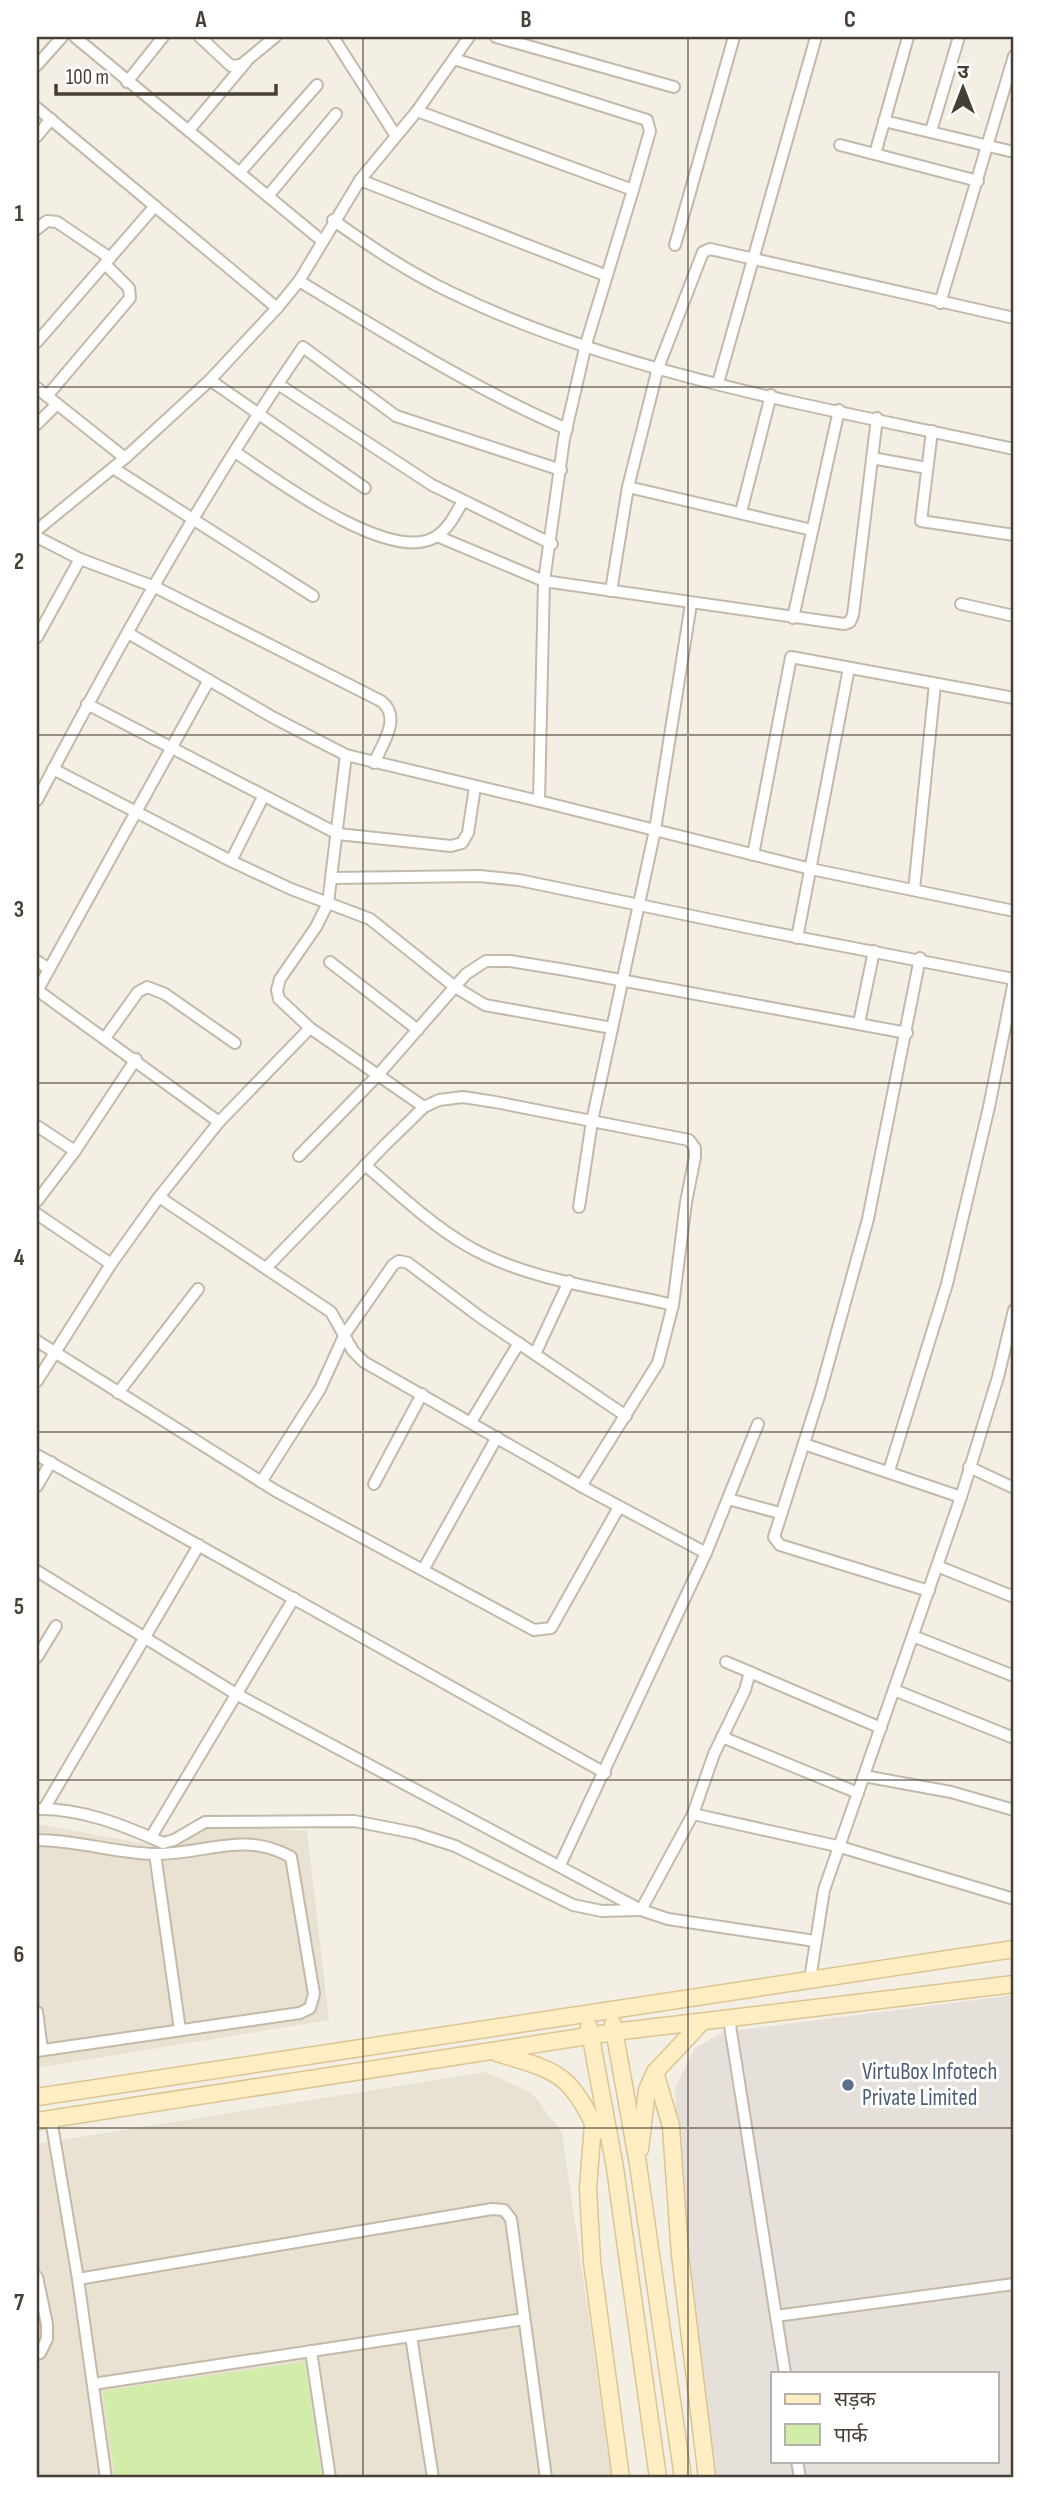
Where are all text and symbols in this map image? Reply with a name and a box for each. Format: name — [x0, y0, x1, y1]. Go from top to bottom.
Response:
text: A — [195, 6, 208, 34]
text: B — [521, 6, 532, 34]
text: C — [844, 6, 856, 34]
scale bar — [56, 52, 276, 96]
north arrow — [928, 52, 998, 122]
text: उ — [957, 61, 969, 84]
text: 100 m — [66, 65, 109, 90]
text: 1 — [14, 200, 24, 228]
text: 2 — [14, 548, 24, 576]
text: 3 — [14, 896, 24, 924]
text: 4 — [14, 1244, 25, 1272]
text: 5 — [14, 1593, 24, 1621]
text: 6 — [14, 1941, 24, 1969]
place label: VirtuBox Infotech Private Limited — [862, 2058, 997, 2112]
marker: VirtuBox Infotech Private Limited — [840, 2077, 856, 2093]
text: 7 — [14, 2289, 24, 2317]
legend — [771, 2372, 998, 2462]
text: सड़क — [834, 2387, 876, 2412]
text: पार्क — [834, 2423, 868, 2448]

